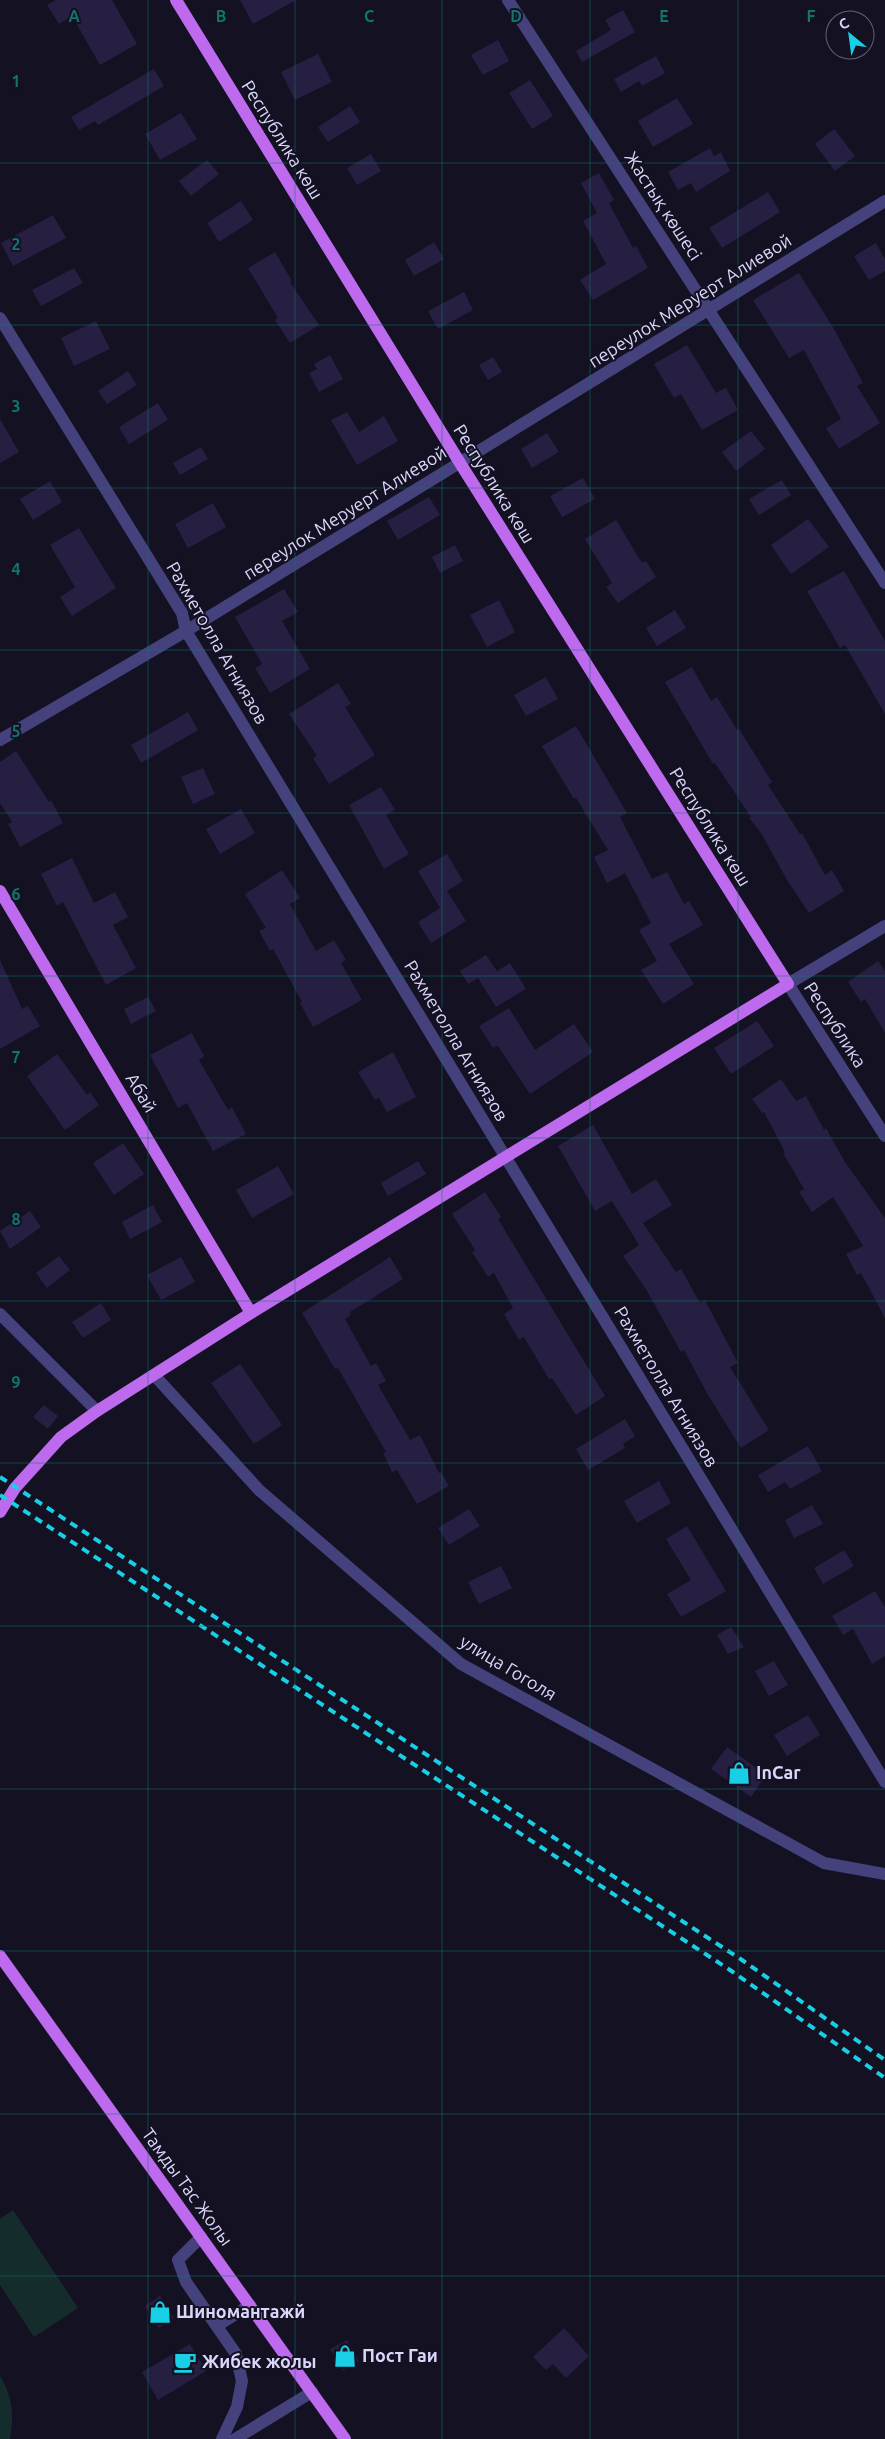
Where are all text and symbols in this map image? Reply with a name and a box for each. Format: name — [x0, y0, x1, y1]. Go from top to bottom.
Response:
text: A — [68, 7, 80, 25]
text: B — [216, 7, 226, 25]
text: C — [364, 7, 374, 25]
text: D — [510, 7, 522, 25]
text: E — [659, 7, 669, 25]
text: F — [807, 7, 816, 25]
north arrow — [825, 10, 875, 60]
text: С — [836, 14, 852, 33]
text: 1 — [11, 72, 21, 90]
street label: Республика көш — [238, 76, 327, 202]
street label: Жастық көшесі — [621, 147, 706, 263]
street label: переулок Меруерт Алиевой — [584, 229, 795, 371]
text: 2 — [11, 235, 21, 253]
text: 3 — [11, 397, 21, 415]
street label: Республика көш — [450, 420, 539, 546]
street label: переулок Меруерт Алиевой — [239, 441, 450, 583]
street label: Рахметолла Агниязов — [163, 558, 272, 727]
text: 4 — [11, 560, 21, 578]
text: 5 — [11, 722, 21, 740]
street label: Республика көш — [666, 763, 755, 889]
text: 6 — [11, 885, 21, 903]
street label: Рахметолла Агниязов — [401, 957, 513, 1124]
street label: Республика — [801, 978, 871, 1071]
text: 7 — [11, 1048, 21, 1066]
street label: Абай — [122, 1069, 161, 1116]
text: 8 — [11, 1210, 21, 1228]
street label: Рахметолла Агниязов — [611, 1303, 723, 1470]
text: 9 — [11, 1373, 21, 1391]
street label: улица Гоголя — [457, 1630, 560, 1704]
shop icon: InCar — [726, 1760, 752, 1786]
place label: InCar — [756, 1762, 801, 1782]
street label: Тамды Тас Жолы — [138, 2124, 237, 2249]
shop icon: Шиномантажй — [147, 2299, 173, 2325]
place label: Шиномантажй — [176, 2301, 305, 2321]
shop icon: Пост Гаи — [332, 2343, 358, 2369]
place label: Пост Гаи — [362, 2345, 438, 2365]
cafe icon: Жибек жолы — [172, 2349, 198, 2375]
place label: Жибек жолы — [202, 2351, 316, 2371]

